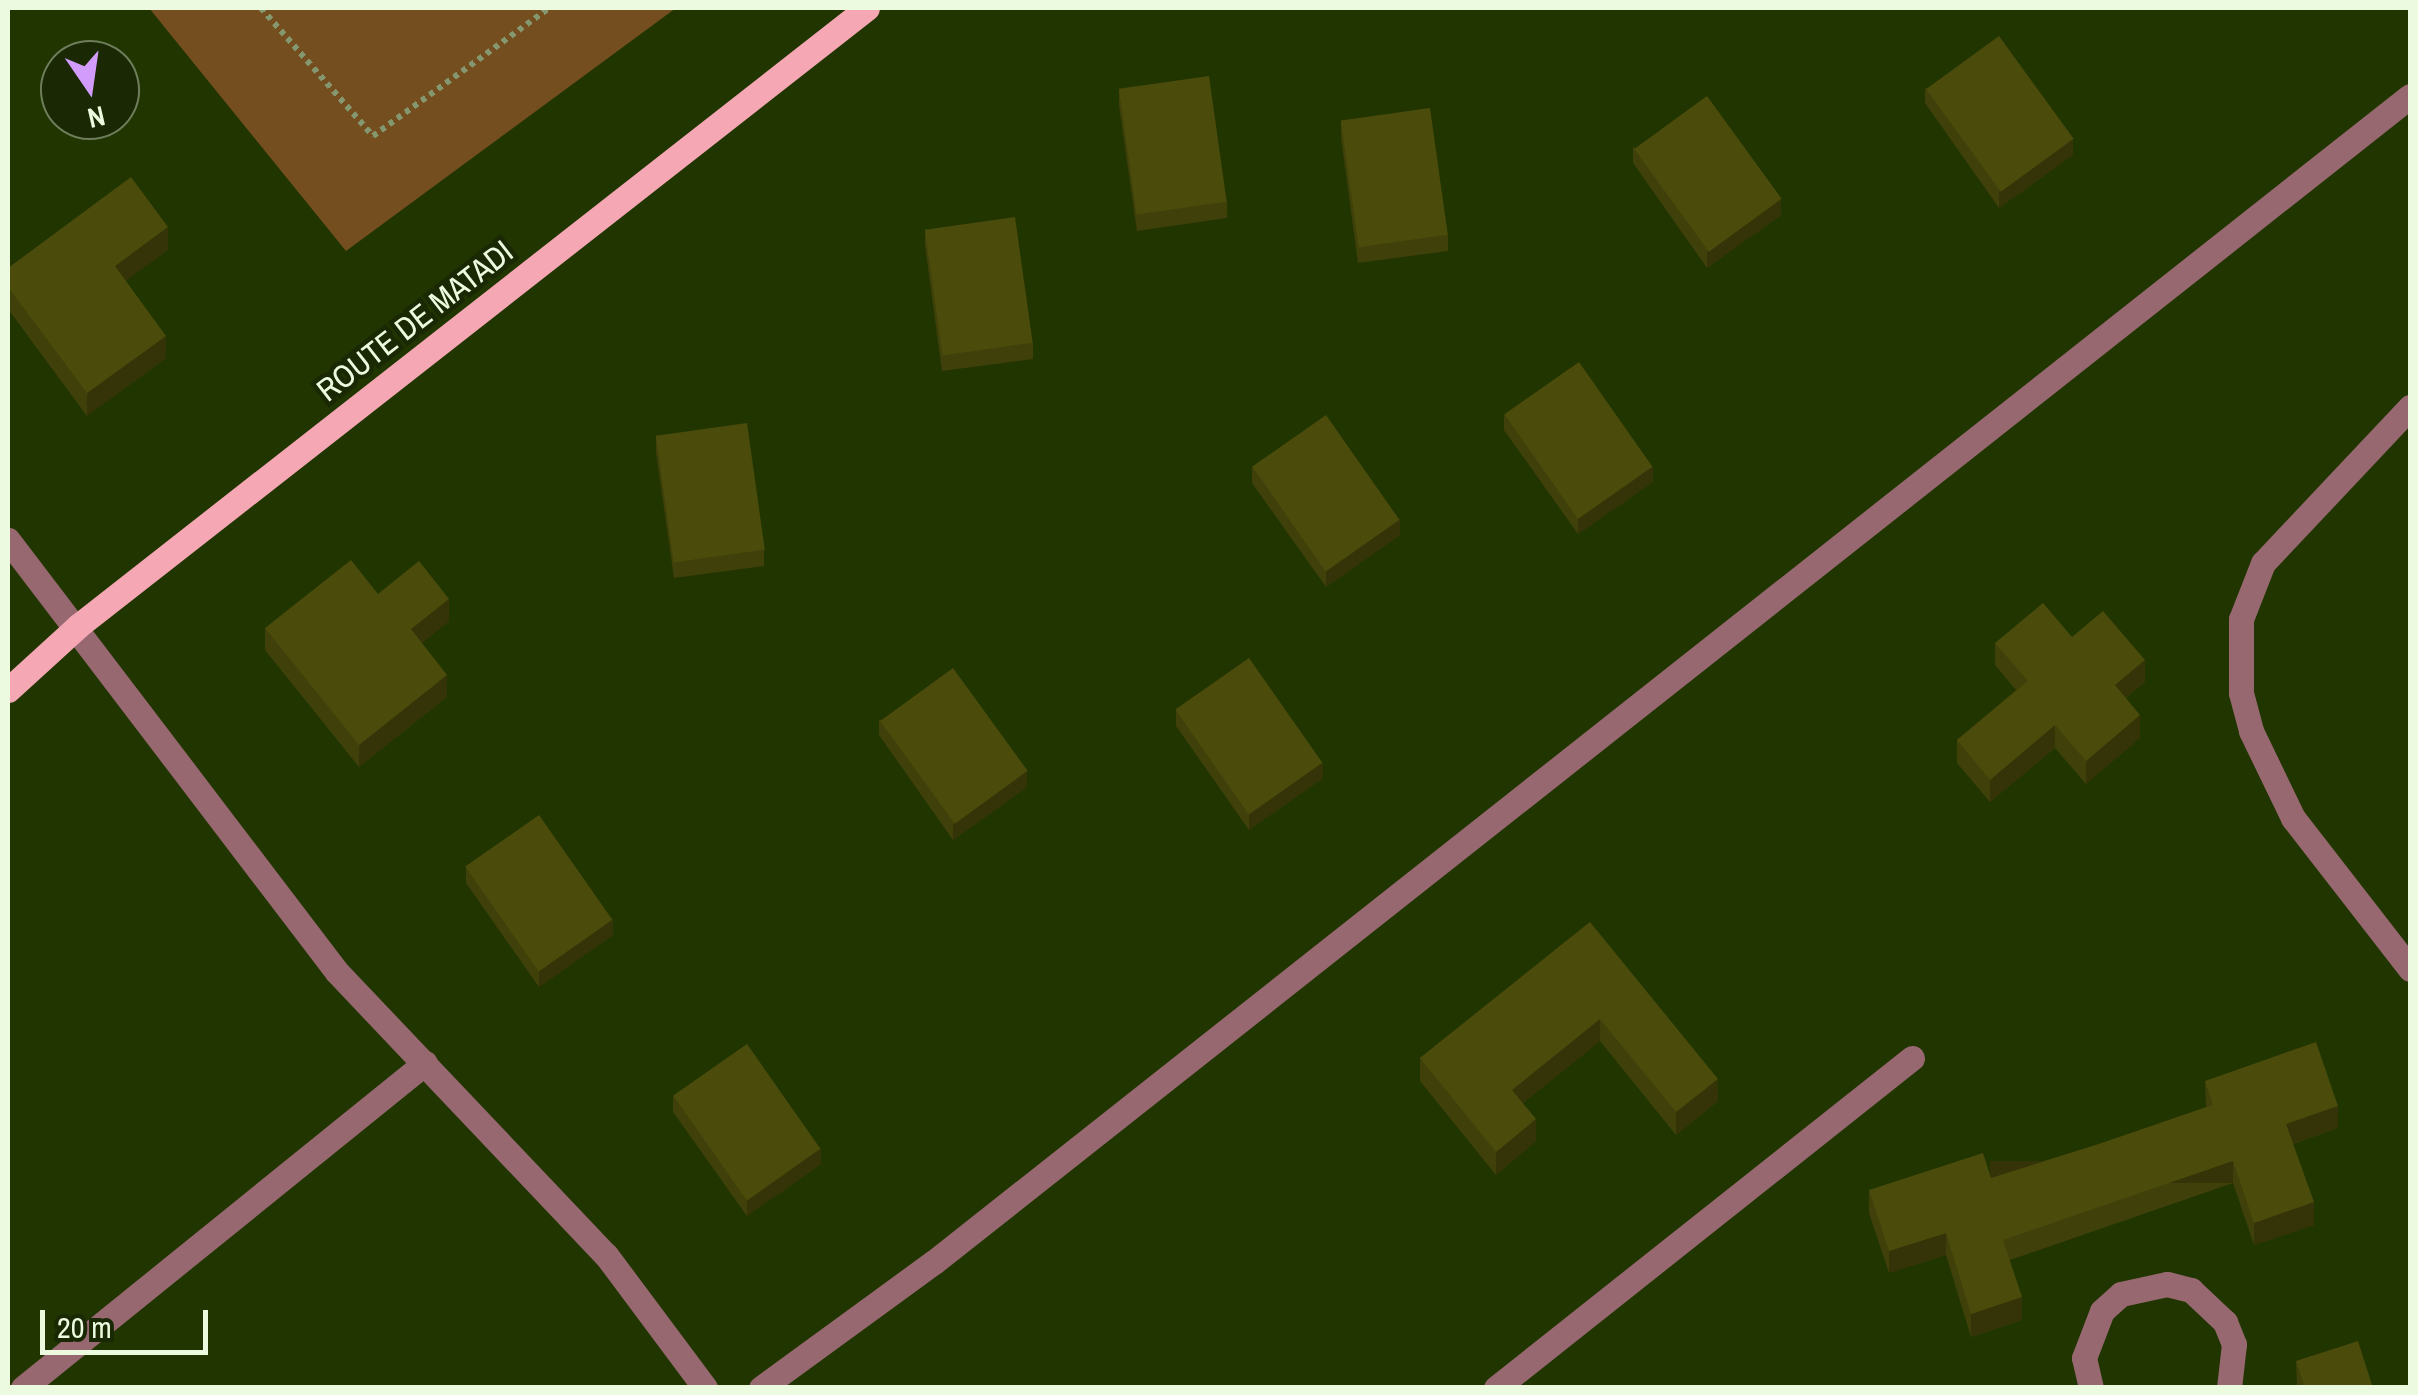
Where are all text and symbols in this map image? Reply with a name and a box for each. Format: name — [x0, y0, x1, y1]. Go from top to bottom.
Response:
north arrow — [40, 40, 140, 140]
text: N — [84, 97, 109, 138]
street label: ROUTE DE MATADI — [309, 233, 521, 409]
scale bar — [45, 1290, 212, 1352]
text: 20 m — [57, 1307, 112, 1347]

